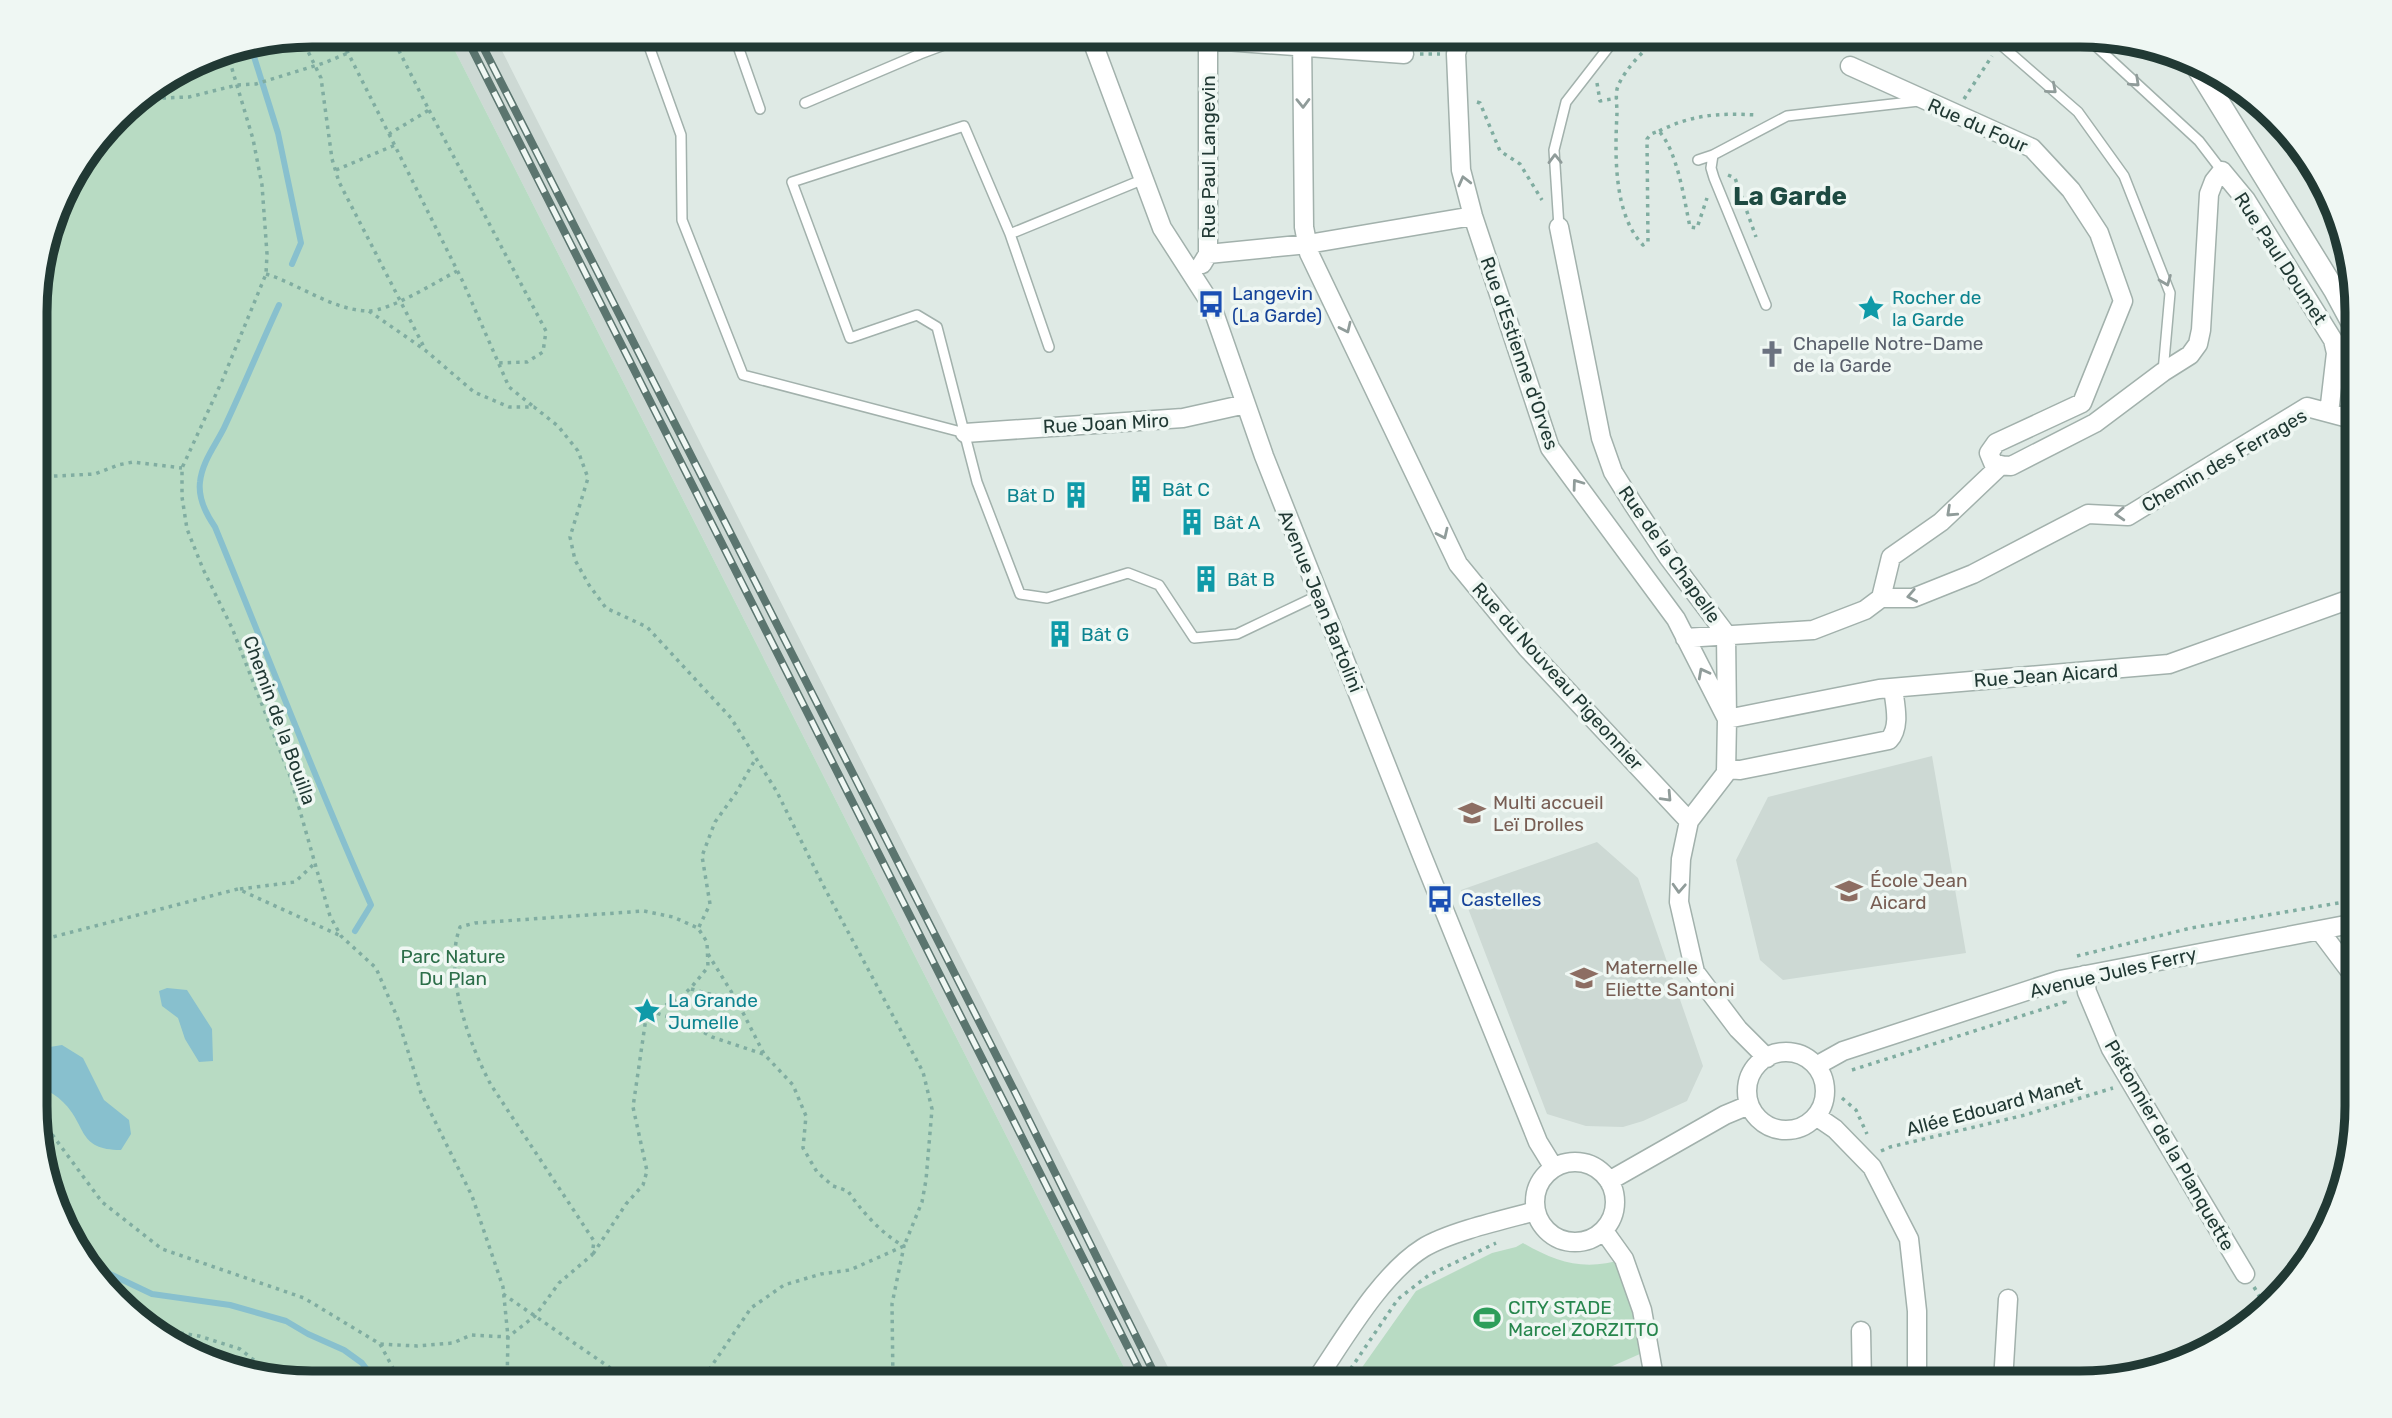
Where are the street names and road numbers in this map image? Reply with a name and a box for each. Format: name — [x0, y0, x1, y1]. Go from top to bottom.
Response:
street label: Rue Paul Langevin — [1197, 75, 1220, 239]
street label: Rue du Four — [1924, 93, 2032, 158]
street label: Rue Paul Doumet — [2229, 188, 2332, 329]
street label: Rue d'Estienne d'Orves — [1476, 254, 1563, 453]
street label: Chemin des Ferrages — [2138, 404, 2311, 517]
street label: Rue Joan Miro — [1042, 409, 1170, 438]
street label: Rue de la Chapelle — [1614, 481, 1725, 627]
street label: Avenue Jean Bartolini — [1273, 507, 1368, 696]
street label: Rue du Nouveau Pigeonnier — [1467, 578, 1649, 776]
street label: Chemin de la Bouilla — [238, 632, 321, 808]
street label: Rue Jean Aicard — [1973, 659, 2119, 692]
street label: Avenue Jules Ferry — [2027, 942, 2199, 1003]
street label: Piétonnier de la Planquette — [2100, 1036, 2239, 1255]
street label: Allée Edouard Manet — [1903, 1072, 2085, 1141]

